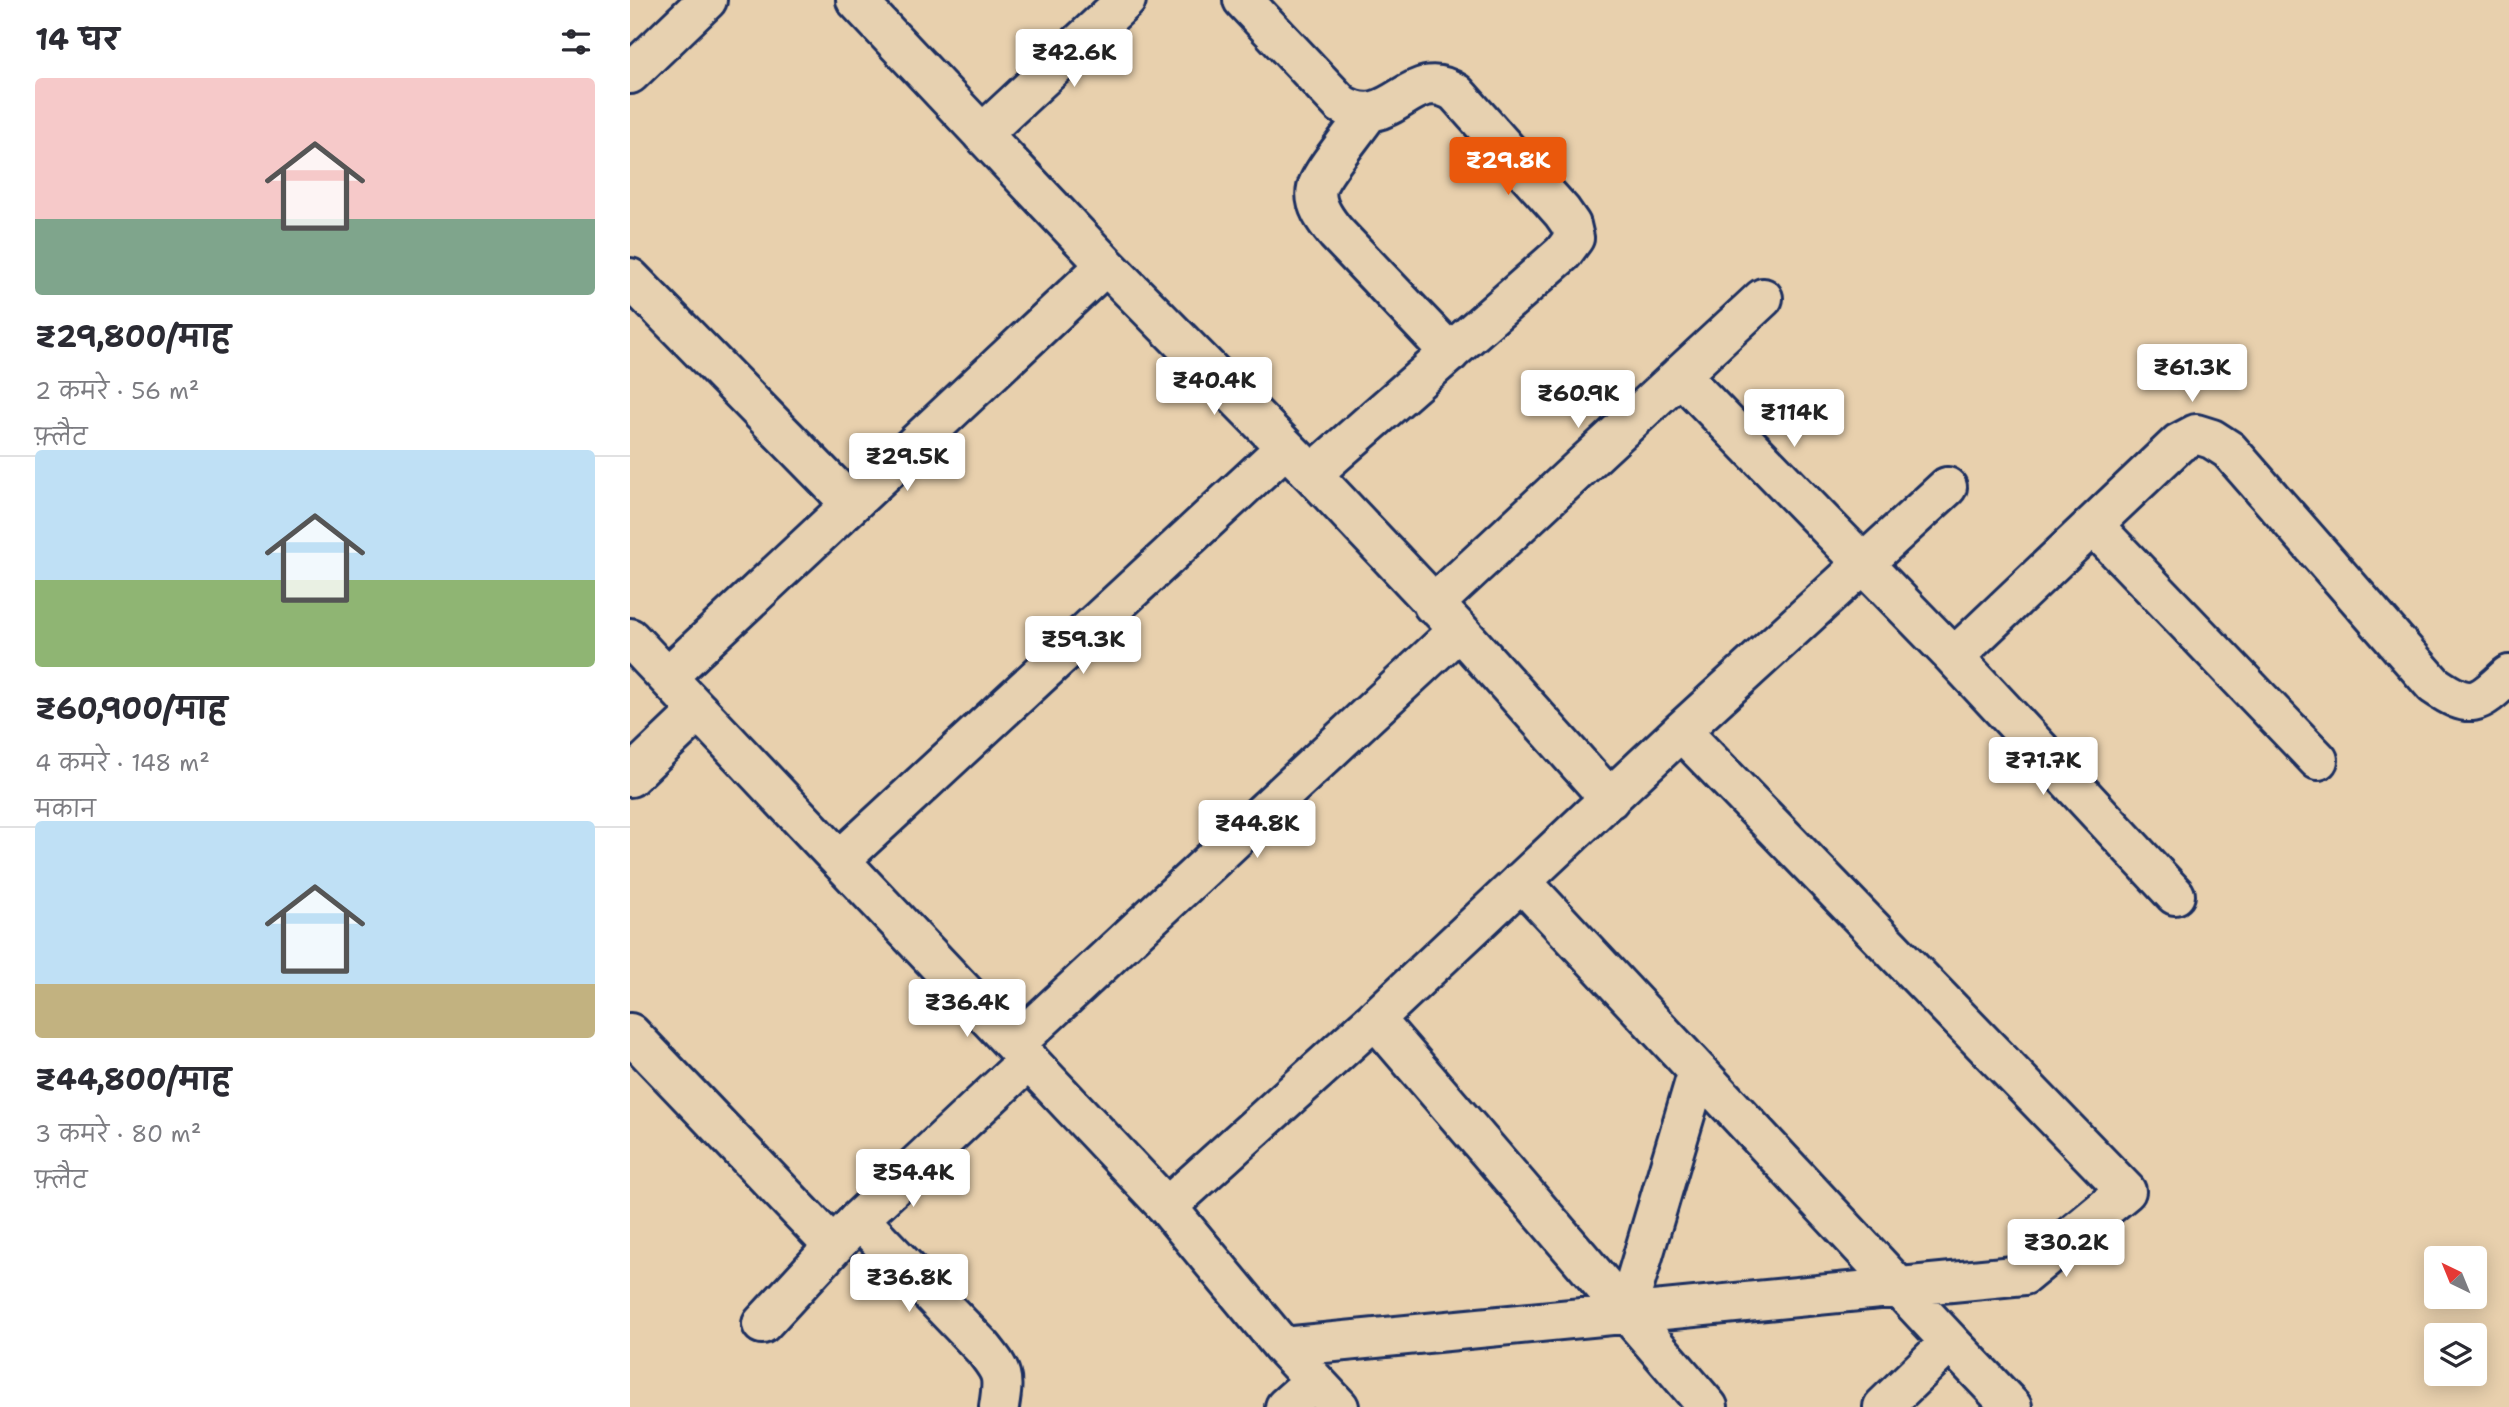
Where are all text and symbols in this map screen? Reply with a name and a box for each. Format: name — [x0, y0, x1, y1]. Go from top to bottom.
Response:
text: 14 घर — [35, 19, 119, 60]
icon: filters — [557, 23, 595, 61]
pin: ₹42.6K — [1017, 29, 1131, 89]
text: ₹42.6K — [1032, 37, 1116, 67]
icon: home — [252, 123, 378, 249]
pin: ₹29.8K — [1451, 138, 1565, 197]
text: ₹29.8K — [1465, 145, 1551, 175]
text: ₹29,800/माह — [35, 316, 231, 357]
pin: ₹61.3K — [2135, 344, 2249, 404]
text: ₹61.3K — [2153, 352, 2231, 382]
pin: ₹40.4K — [1157, 358, 1271, 417]
text: ₹40.4K — [1172, 365, 1256, 395]
pin: ₹60.9K — [1521, 370, 1635, 430]
text: 2 कमरे · 56 m² — [35, 376, 199, 406]
text: ₹60.9K — [1537, 378, 1619, 408]
pin: ₹114K — [1745, 390, 1843, 449]
text: ₹114K — [1760, 397, 1828, 427]
text: फ़्लैट — [35, 422, 87, 452]
pin: ₹29.5K — [850, 434, 964, 493]
text: ₹29.5K — [865, 441, 949, 471]
icon: home — [252, 495, 378, 621]
pin: ₹59.3K — [1026, 616, 1140, 676]
text: ₹59.3K — [1041, 624, 1125, 654]
text: ₹60,900/माह — [35, 688, 227, 729]
pin: ₹71.7K — [1986, 738, 2100, 797]
text: ₹71.7K — [2005, 745, 2081, 775]
text: 4 कमरे · 148 m² — [35, 748, 210, 778]
text: मकान — [35, 794, 96, 824]
pin: ₹44.8K — [1200, 800, 1314, 860]
text: ₹44.8K — [1215, 808, 1299, 838]
icon: home — [252, 866, 378, 992]
pin: ₹36.4K — [910, 979, 1024, 1039]
text: ₹36.4K — [925, 987, 1009, 1017]
text: ₹44,800/माह — [35, 1059, 231, 1100]
text: 3 कमरे · 80 m² — [35, 1119, 201, 1149]
pin: ₹54.4K — [856, 1150, 970, 1209]
text: ₹54.4K — [872, 1157, 954, 1187]
text: फ़्लैट — [35, 1165, 87, 1195]
pin: ₹30.2K — [2009, 1220, 2123, 1279]
text: ₹30.2K — [2024, 1227, 2108, 1257]
north arrow — [2424, 1246, 2487, 1309]
map controls — [2424, 1246, 2487, 1386]
pin: ₹36.8K — [852, 1254, 966, 1314]
text: ₹36.8K — [866, 1262, 952, 1292]
button: layers — [2424, 1323, 2487, 1386]

